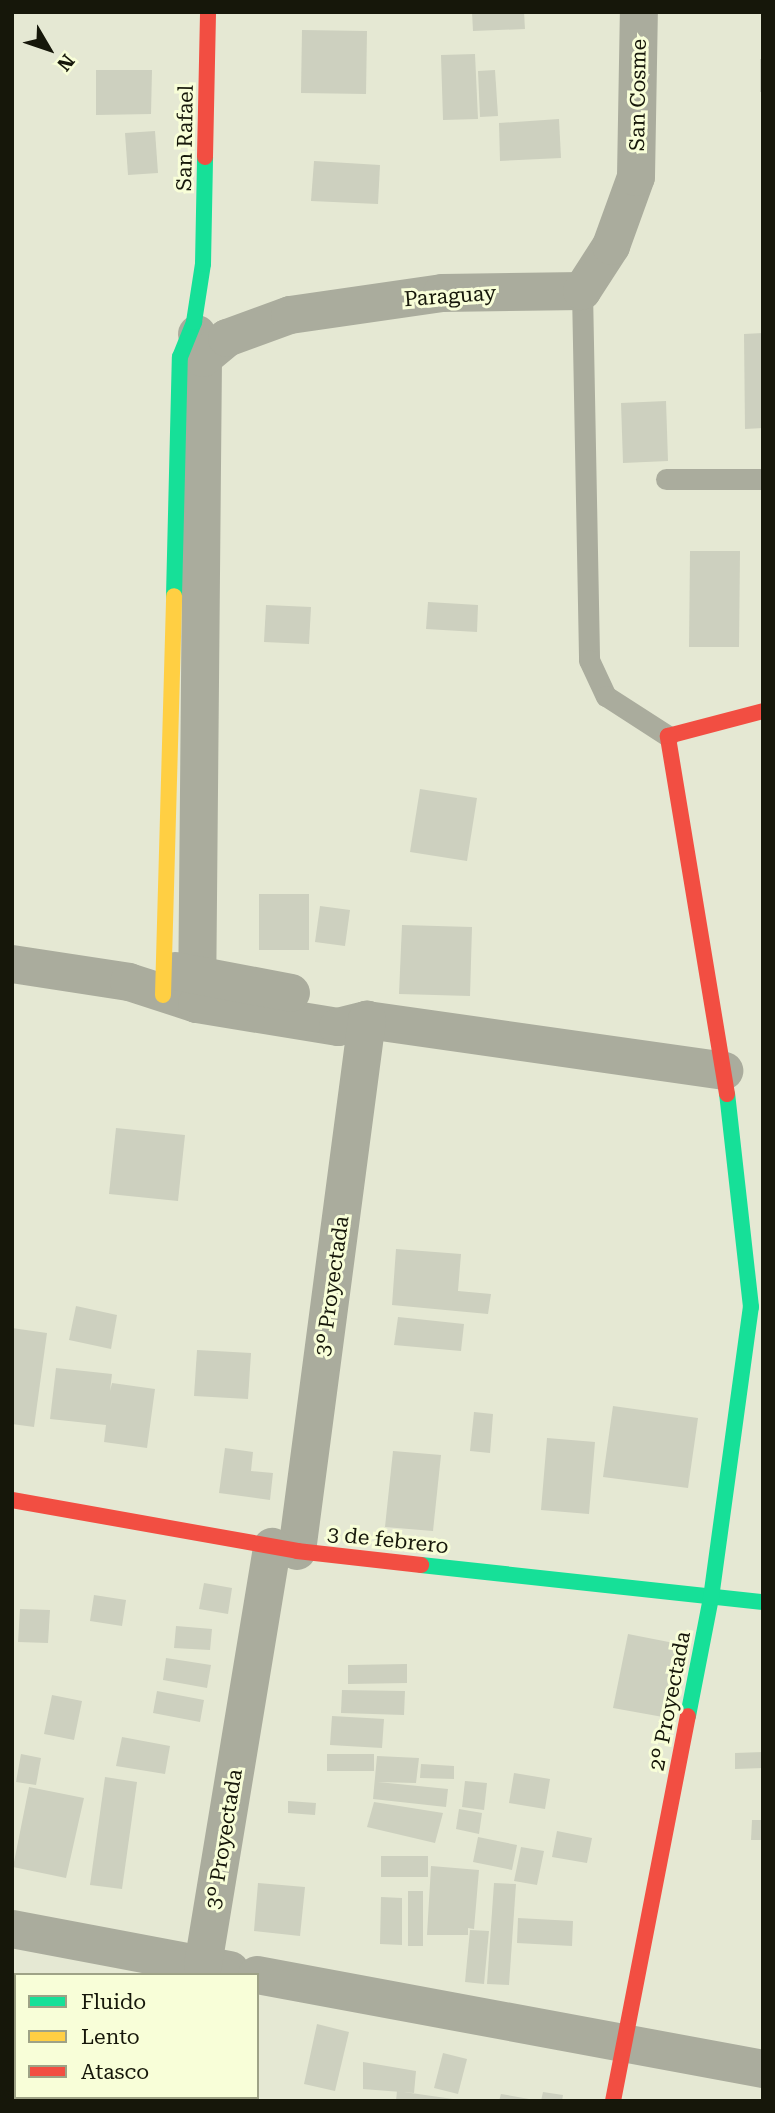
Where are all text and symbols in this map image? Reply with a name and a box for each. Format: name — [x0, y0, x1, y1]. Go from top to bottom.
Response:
north arrow — [14, 14, 84, 84]
street label: San Cosme — [624, 39, 652, 151]
text: N — [52, 50, 79, 75]
street label: San Rafael — [171, 85, 199, 191]
street label: Paraguay — [403, 280, 497, 312]
street label: 3º Proyectada — [310, 1214, 354, 1358]
street label: 3 de febrero — [326, 1521, 450, 1559]
street label: 2º Proyectada — [644, 1629, 696, 1773]
street label: 3º Proyectada — [200, 1767, 248, 1911]
legend — [14, 1973, 259, 2099]
text: Fluido — [81, 1990, 146, 2014]
text: Lento — [81, 2025, 140, 2049]
text: Atasco — [81, 2060, 149, 2084]

